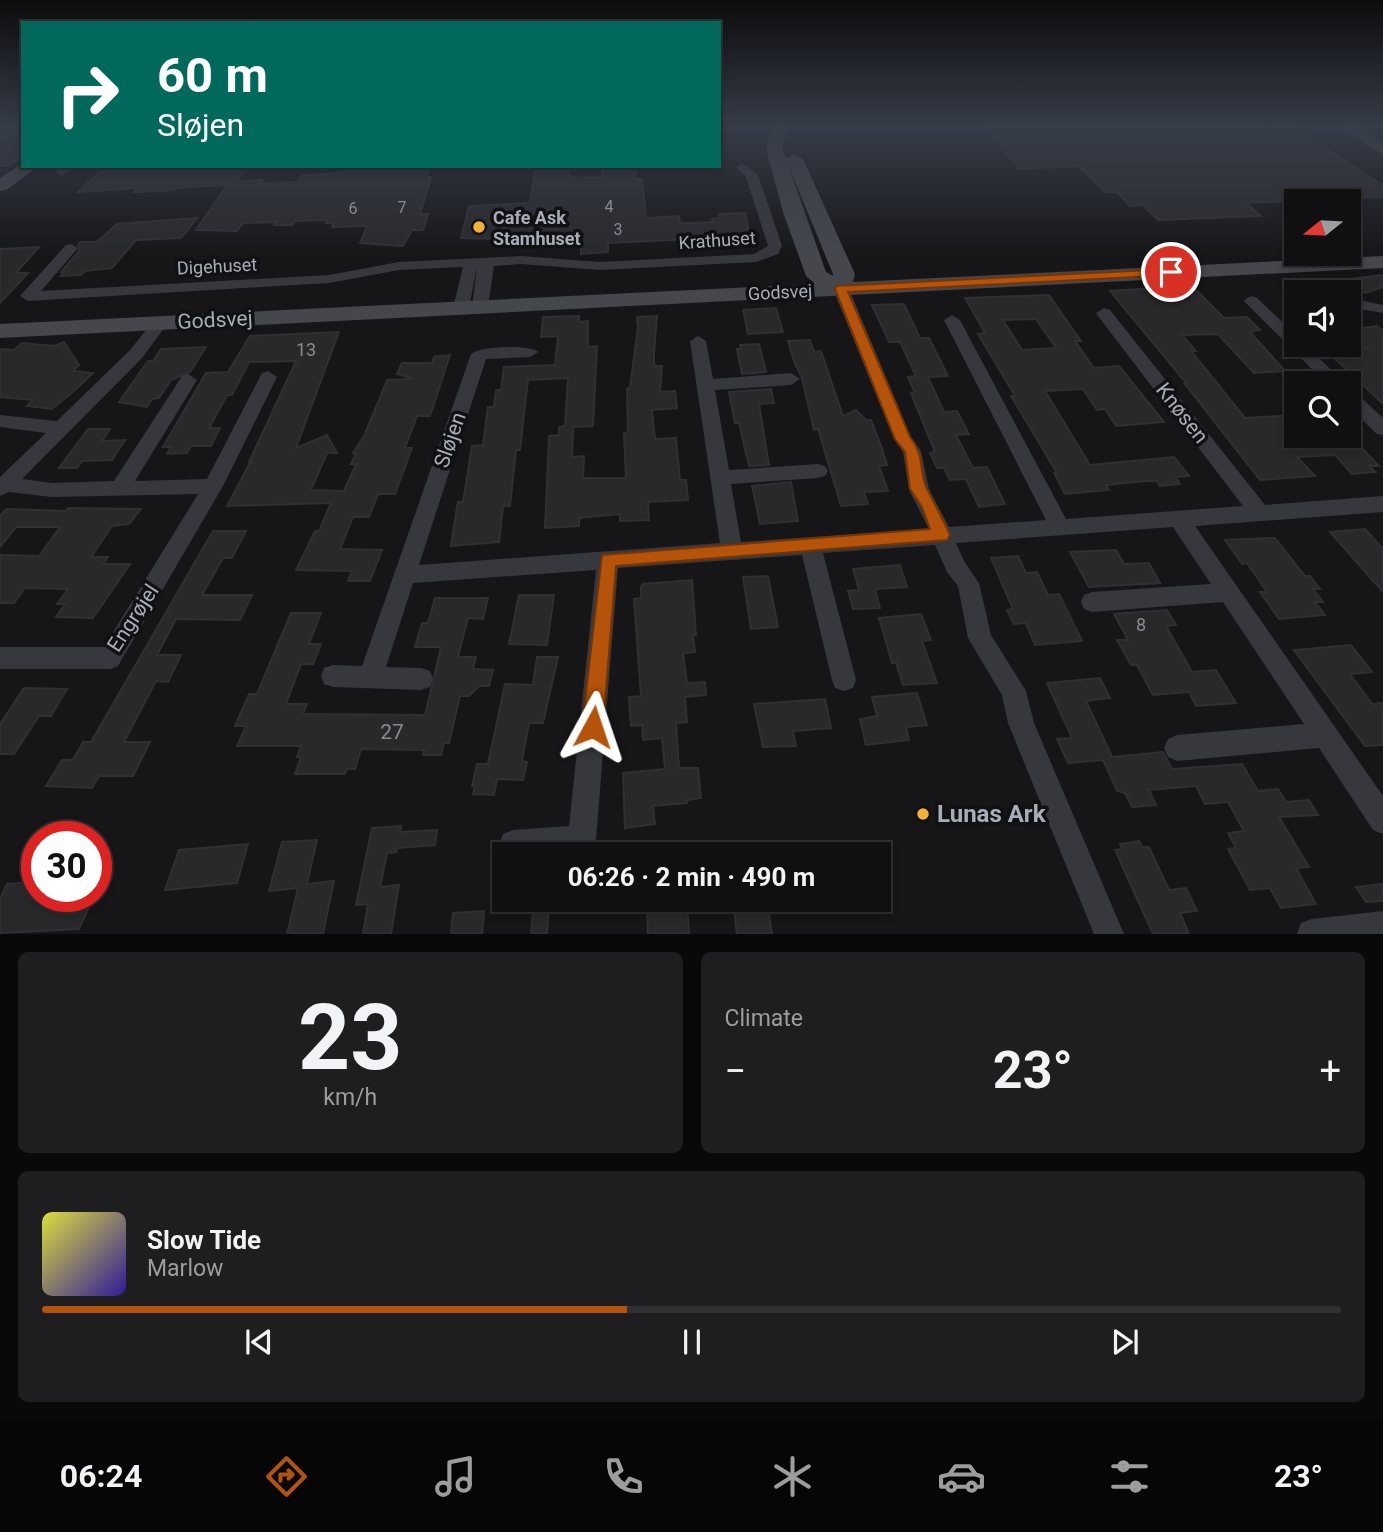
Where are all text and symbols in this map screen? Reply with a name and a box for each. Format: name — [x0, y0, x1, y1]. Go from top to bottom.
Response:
text: 60 m — [157, 47, 268, 104]
icon: right — [42, 49, 133, 140]
text: Sløjen — [157, 106, 244, 144]
north arrow — [1284, 189, 1362, 266]
map controls — [1284, 189, 1361, 448]
house number: 4 — [605, 197, 614, 216]
house number: 7 — [398, 198, 407, 217]
house number: 6 — [349, 199, 358, 218]
place label: Cafe Ask Stamhuset — [493, 207, 581, 249]
marker: Cafe Ask Stamhuset — [471, 219, 487, 235]
house number: 3 — [614, 220, 623, 239]
street label: Krathuset — [678, 227, 756, 253]
pin — [1141, 242, 1201, 302]
street label: Digehuset — [176, 253, 258, 279]
icon: arrive — [1152, 253, 1190, 291]
street label: Godsvej — [747, 280, 813, 304]
button: sound — [1284, 280, 1361, 357]
street label: Godsvej — [177, 306, 253, 334]
house number: 13 — [296, 339, 316, 360]
button: search — [1284, 371, 1361, 448]
street label: Knøsen — [1151, 378, 1213, 448]
street label: Sløjen — [429, 409, 471, 471]
street label: Engrøjel — [102, 580, 164, 656]
house number: 8 — [1136, 614, 1146, 635]
position arrow — [556, 690, 630, 764]
house number: 27 — [380, 720, 404, 744]
place label: Lunas Ark — [937, 800, 1047, 828]
marker: Lunas Ark — [915, 806, 931, 822]
speed limit sign: 30 — [21, 821, 112, 912]
text: 06:26 · 2 min · 490 m — [568, 862, 815, 892]
text: 23 — [298, 985, 402, 1091]
text: Climate — [725, 1005, 803, 1032]
text: 23° — [993, 1040, 1073, 1101]
text: − — [725, 1049, 746, 1093]
text: + — [1319, 1049, 1341, 1093]
text: km/h — [323, 1084, 377, 1111]
text: Slow Tide — [147, 1225, 261, 1255]
text: Marlow — [147, 1255, 223, 1282]
icon: previous — [240, 1323, 278, 1361]
icon: pause — [673, 1323, 711, 1361]
icon: next — [1106, 1323, 1144, 1361]
icon: directions — [262, 1452, 311, 1501]
icon: music — [431, 1452, 480, 1501]
icon: phone — [599, 1452, 648, 1501]
icon: climate — [768, 1452, 817, 1501]
icon: car — [937, 1452, 986, 1501]
icon: filters — [1105, 1452, 1154, 1501]
text: 06:24 — [60, 1457, 142, 1495]
text: 23° — [1274, 1457, 1323, 1495]

